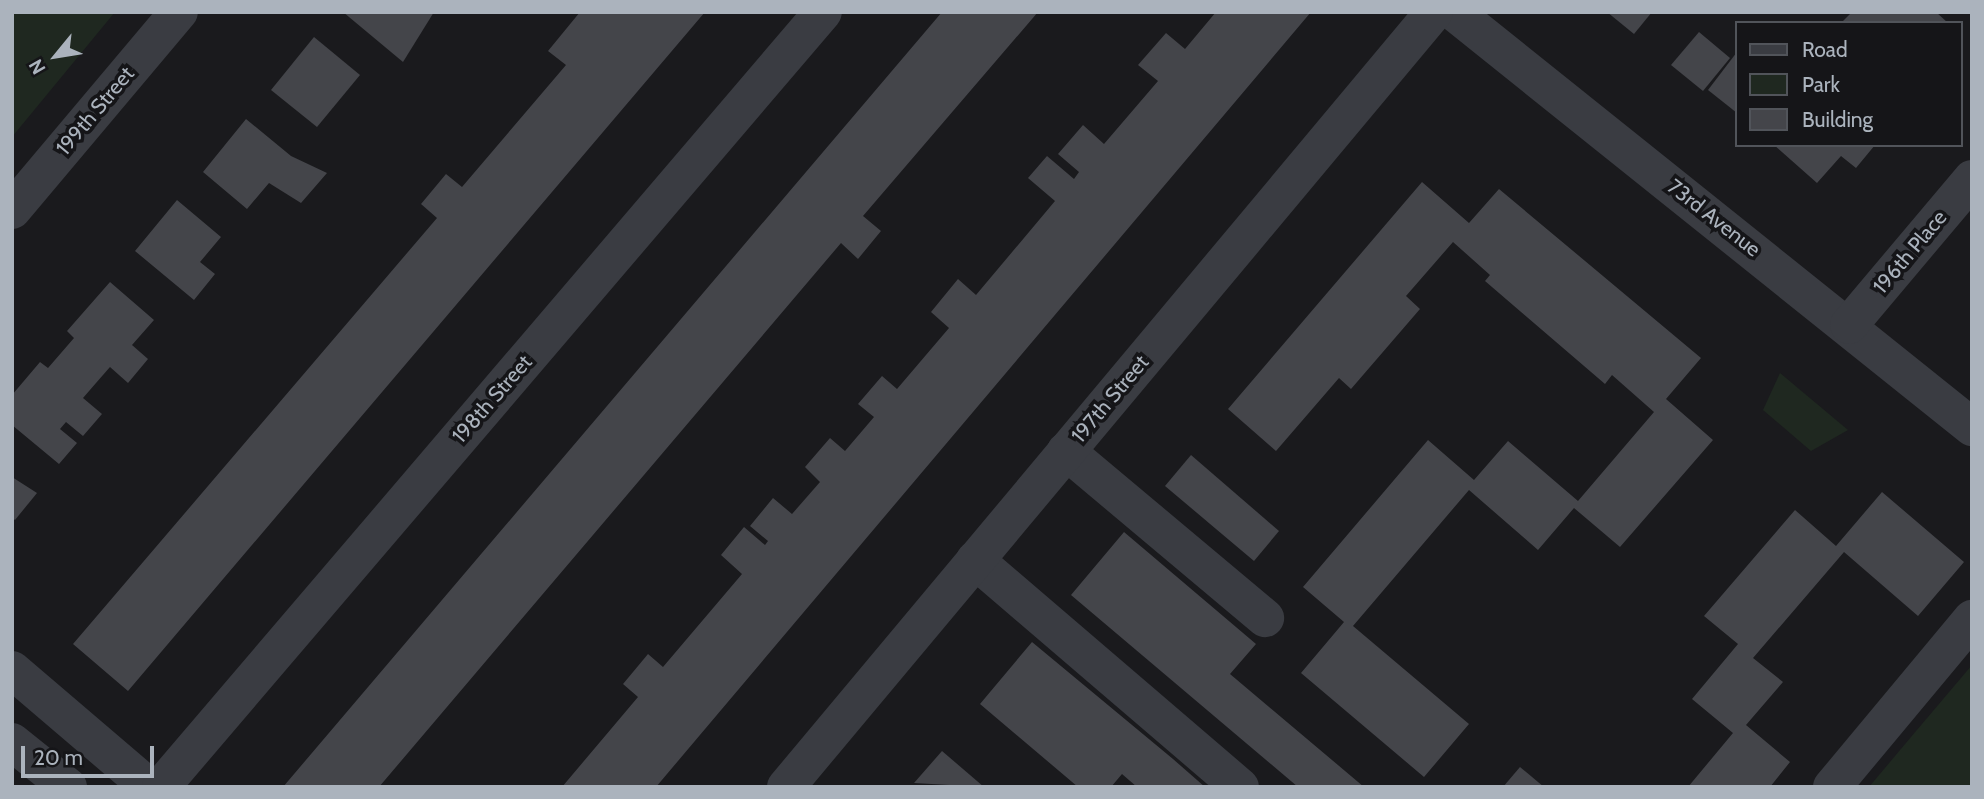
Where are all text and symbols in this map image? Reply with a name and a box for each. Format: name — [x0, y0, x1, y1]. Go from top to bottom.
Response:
north arrow — [21, 21, 91, 91]
legend — [1736, 21, 1963, 147]
text: Road — [1802, 37, 1848, 62]
text: N — [24, 55, 51, 78]
street label: 199th Street — [51, 62, 139, 160]
text: Park — [1802, 72, 1840, 97]
text: Building — [1802, 107, 1873, 132]
street label: 73rd Avenue — [1662, 174, 1766, 262]
street label: 196th Place — [1868, 205, 1952, 299]
street label: 198th Street — [447, 350, 537, 448]
street label: 197th Street — [1066, 350, 1154, 448]
scale bar — [24, 732, 158, 776]
text: 20 m — [34, 745, 83, 770]

